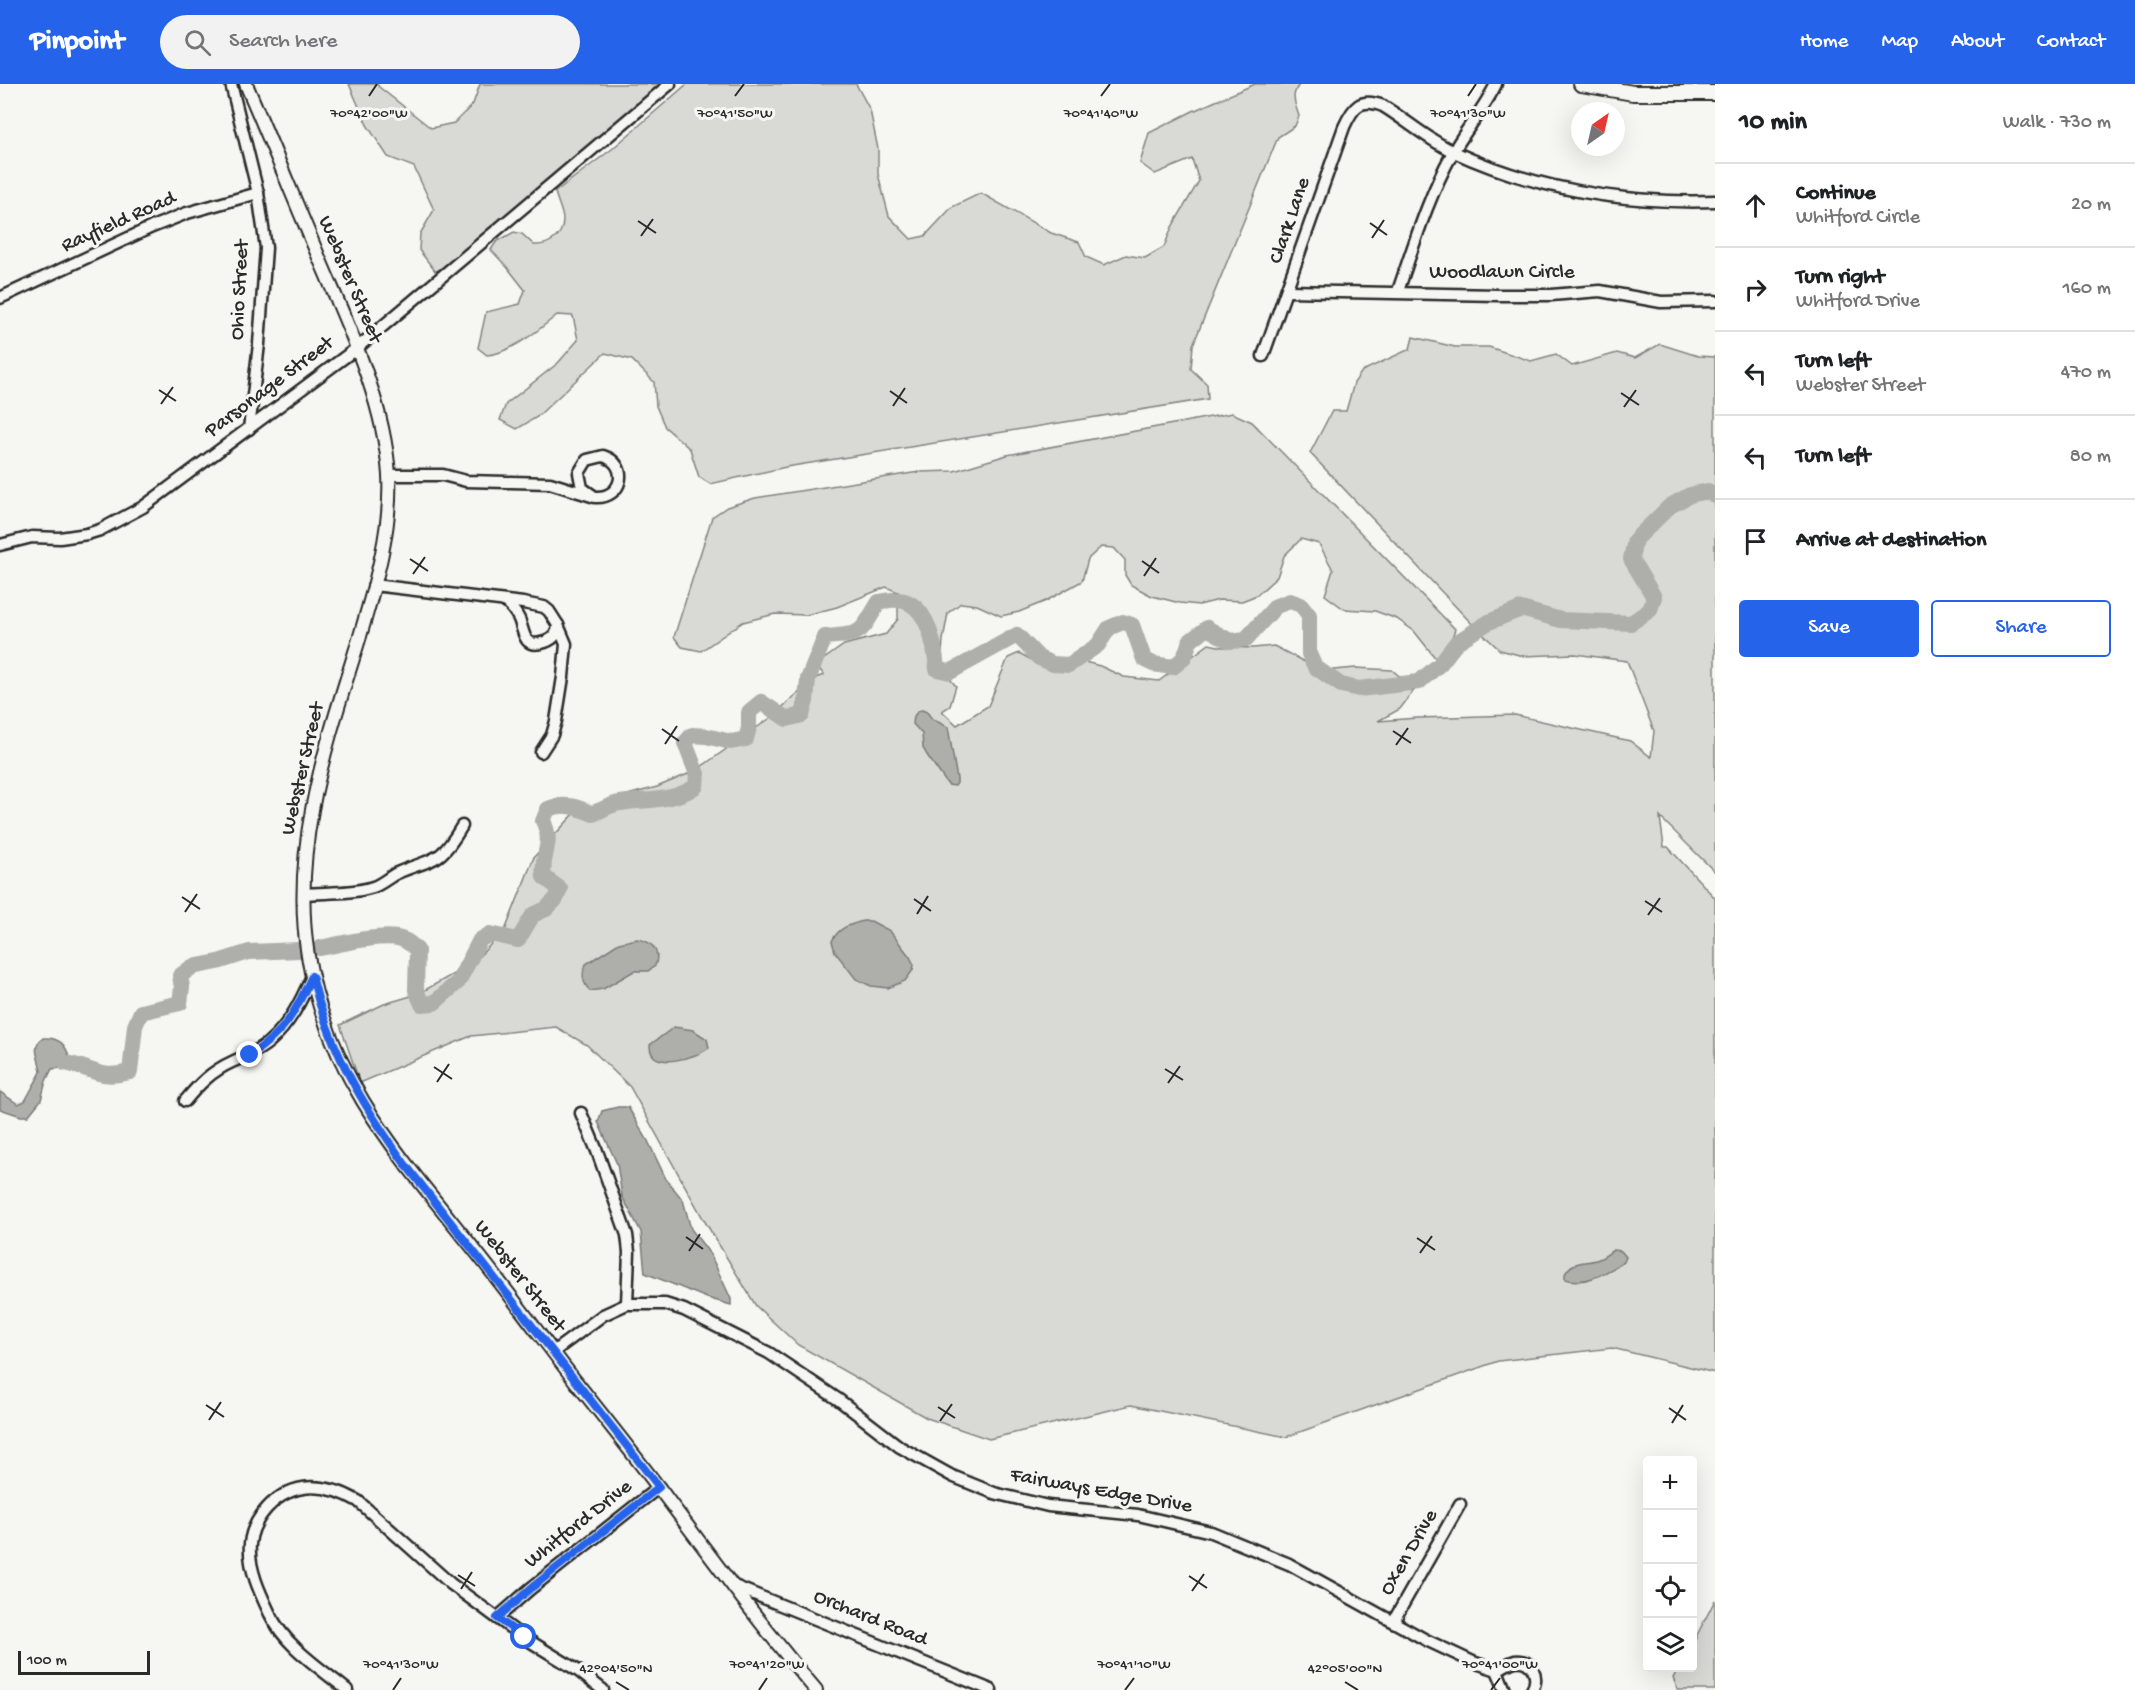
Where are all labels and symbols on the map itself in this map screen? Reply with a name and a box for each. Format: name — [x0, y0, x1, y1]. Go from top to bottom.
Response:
north arrow — [1571, 102, 1625, 156]
text: 70°42'00"W — [329, 105, 408, 123]
text: 70°41'50"W — [696, 105, 773, 123]
text: 70°41'40"W — [1063, 105, 1139, 123]
text: 70°41'30"W — [1429, 105, 1506, 123]
street label: Clark Lane — [1265, 173, 1318, 267]
street label: Rayfield Road — [58, 186, 182, 259]
street label: Webster Street — [311, 213, 388, 349]
street label: Ohio Street — [226, 237, 256, 341]
street label: Woodlawn Circle — [1429, 261, 1576, 286]
street label: Parsonage Street — [200, 330, 341, 445]
street label: Webster Street — [277, 698, 332, 838]
route end — [236, 1041, 262, 1067]
street label: Webster Street — [467, 1216, 572, 1340]
street label: Fairways Edge Drive — [1007, 1464, 1195, 1521]
street label: Whitford Drive — [520, 1474, 639, 1575]
street label: Oxen Drive — [1375, 1505, 1445, 1600]
street label: Orchard Road — [809, 1585, 932, 1654]
route start — [510, 1623, 536, 1649]
scale bar — [18, 1648, 150, 1676]
text: 70°41'30"W — [362, 1656, 439, 1674]
text: 70°41'20"W — [729, 1656, 805, 1674]
text: 70°41'10"W — [1096, 1656, 1171, 1674]
text: 70°41'00"W — [1461, 1656, 1538, 1674]
text: 42°04'50"N — [579, 1660, 653, 1678]
text: 42°05'00"N — [1308, 1660, 1382, 1678]

